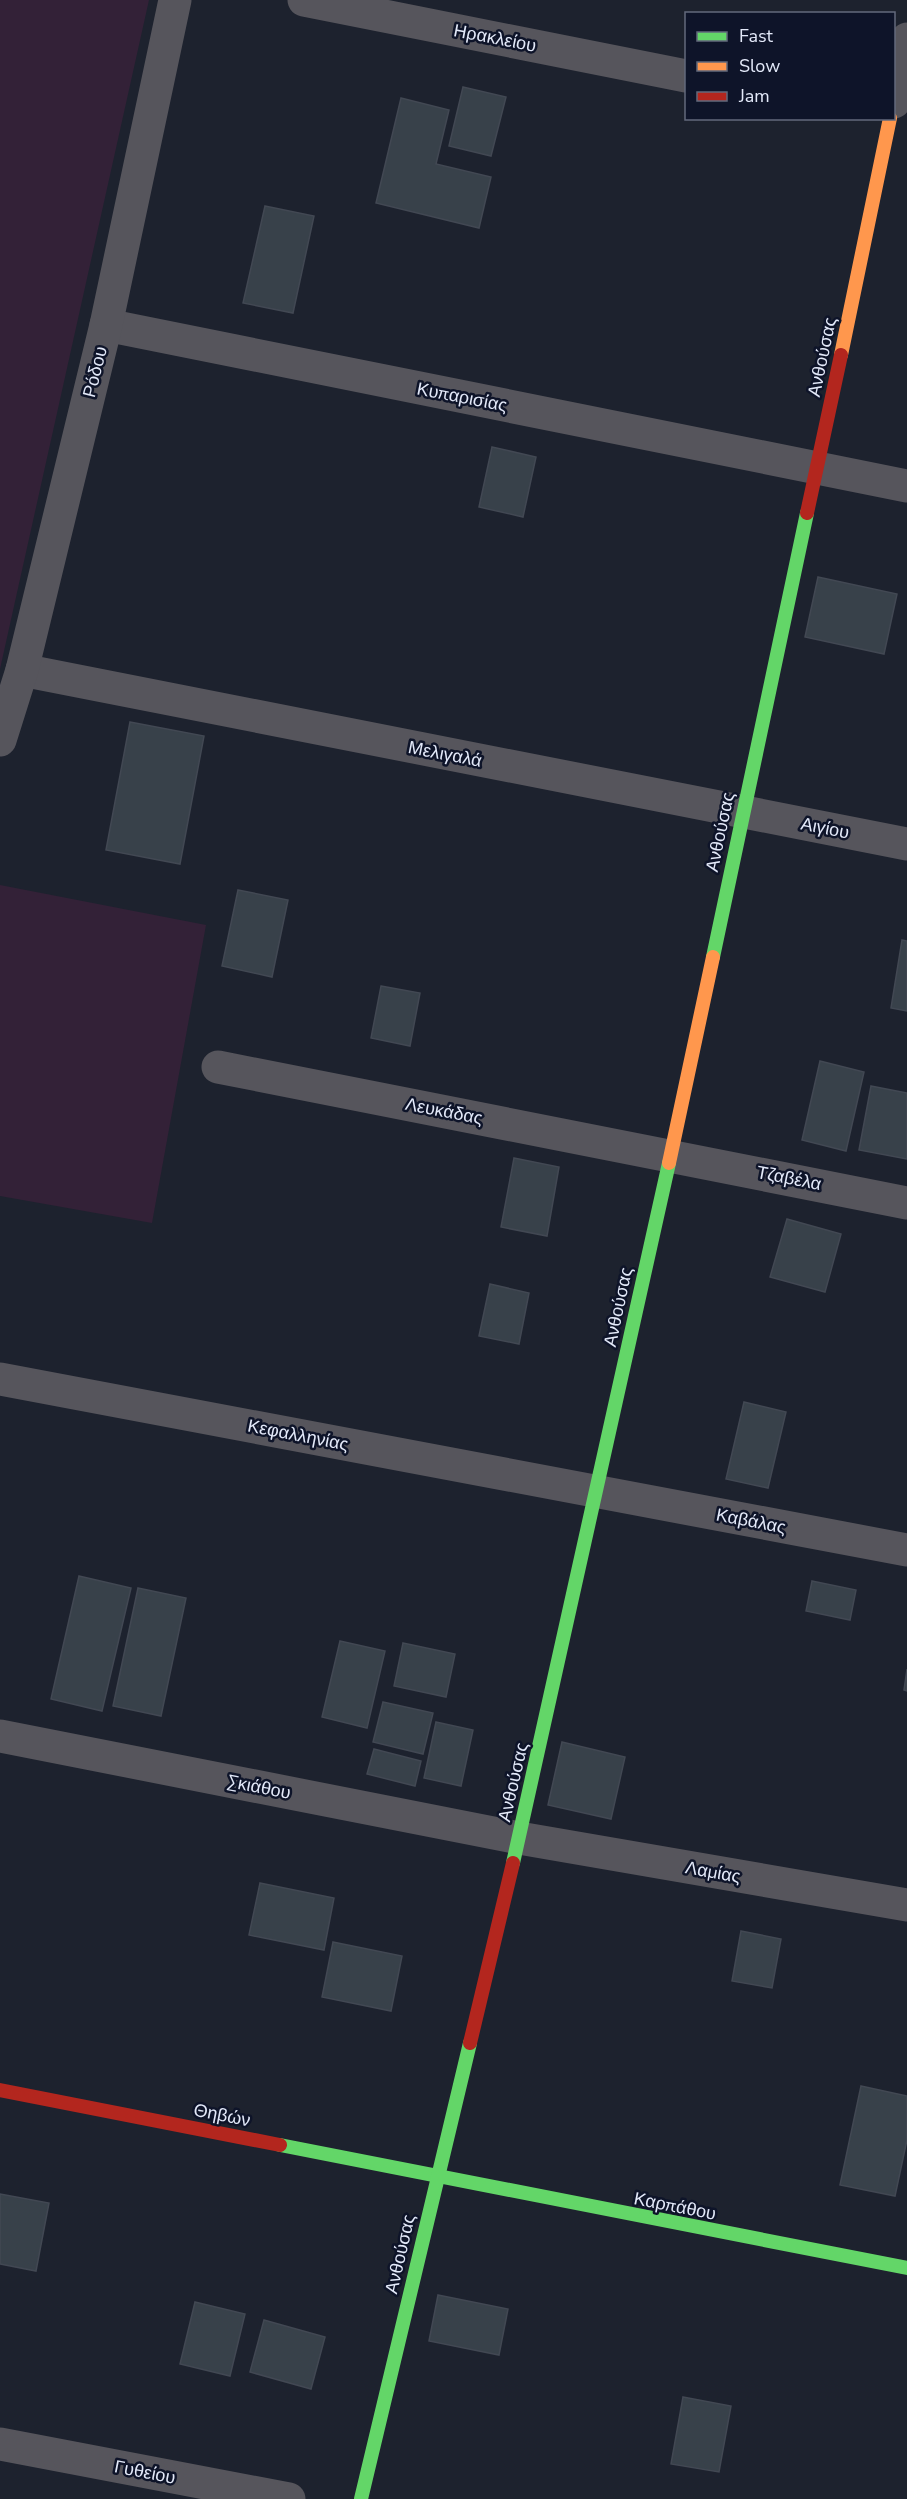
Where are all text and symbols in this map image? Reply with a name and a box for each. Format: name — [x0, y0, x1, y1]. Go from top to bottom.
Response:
legend — [685, 12, 895, 120]
street label: Ηρακλείου — [452, 18, 538, 58]
text: Fast — [739, 24, 774, 48]
text: Slow — [739, 54, 780, 78]
text: Jam — [738, 84, 770, 108]
street label: Ανθούσας — [802, 315, 842, 399]
street label: Ρόδου — [77, 344, 113, 400]
street label: Κυπαρισίας — [415, 377, 509, 418]
street label: Μελιγαλά — [406, 735, 484, 773]
street label: Ανθούσας — [700, 790, 740, 874]
street label: Αιγίου — [799, 812, 851, 844]
street label: Λευκάδας — [403, 1092, 485, 1130]
street label: Τζαβέλα — [754, 1160, 824, 1196]
street label: Ανθούσας — [598, 1265, 638, 1349]
street label: Κεφαλληνίας — [246, 1413, 351, 1457]
street label: Καβάλας — [714, 1502, 788, 1540]
street label: Ανθούσας — [492, 1740, 534, 1824]
street label: Σκιάθου — [225, 1769, 293, 1805]
street label: Λαμίας — [684, 1855, 743, 1889]
street label: Θηβών — [192, 2098, 252, 2132]
street label: Καρπάθου — [632, 2186, 718, 2226]
street label: Ανθούσας — [379, 2212, 421, 2296]
street label: Γυθείου — [112, 2454, 178, 2490]

